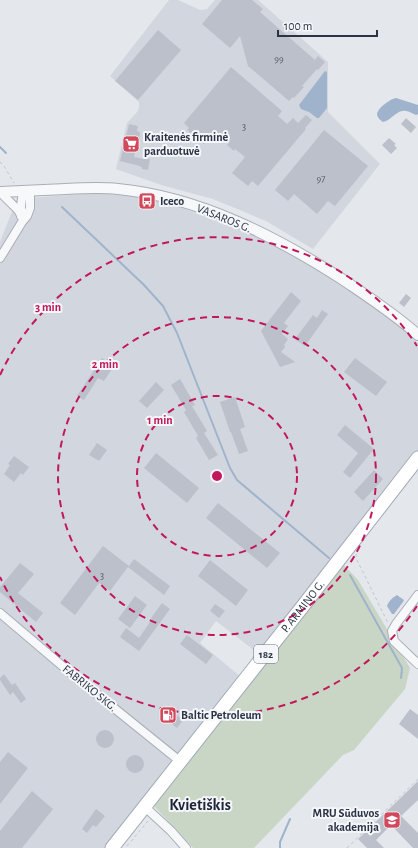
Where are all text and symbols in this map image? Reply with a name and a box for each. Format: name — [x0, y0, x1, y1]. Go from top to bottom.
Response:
scale bar — [278, 12, 377, 38]
text: 100 m — [284, 20, 312, 32]
house number: 99 — [274, 54, 284, 64]
house number: 3 — [242, 122, 246, 132]
place label: Kraitenės firminė parduotuvė — [144, 131, 229, 157]
supermarket icon: Kraitenės firminė parduotuvė — [121, 134, 141, 154]
house number: 97 — [317, 174, 325, 184]
bus stop icon: Iceco — [137, 191, 157, 211]
place label: Iceco — [160, 195, 184, 207]
street label: VASAROS G. — [195, 202, 253, 234]
text: 3 min — [35, 301, 61, 313]
text: 2 min — [92, 358, 118, 370]
text: 1 min — [147, 414, 173, 426]
centre of rings — [210, 469, 224, 483]
house number: 3 — [100, 571, 104, 581]
street label: P. ARMINO G. — [279, 578, 327, 635]
road number: 182 — [254, 645, 278, 663]
street label: FABRIKO SKG. — [61, 663, 119, 713]
fuel station icon: Baltic Petroleum — [158, 705, 178, 725]
place label: Baltic Petroleum — [181, 709, 262, 721]
district label: Kvietiškis — [169, 797, 231, 813]
place label: MRU Sūduvos akademija — [313, 807, 379, 834]
school or university icon: MRU Sūduvos akademija — [382, 810, 402, 830]

